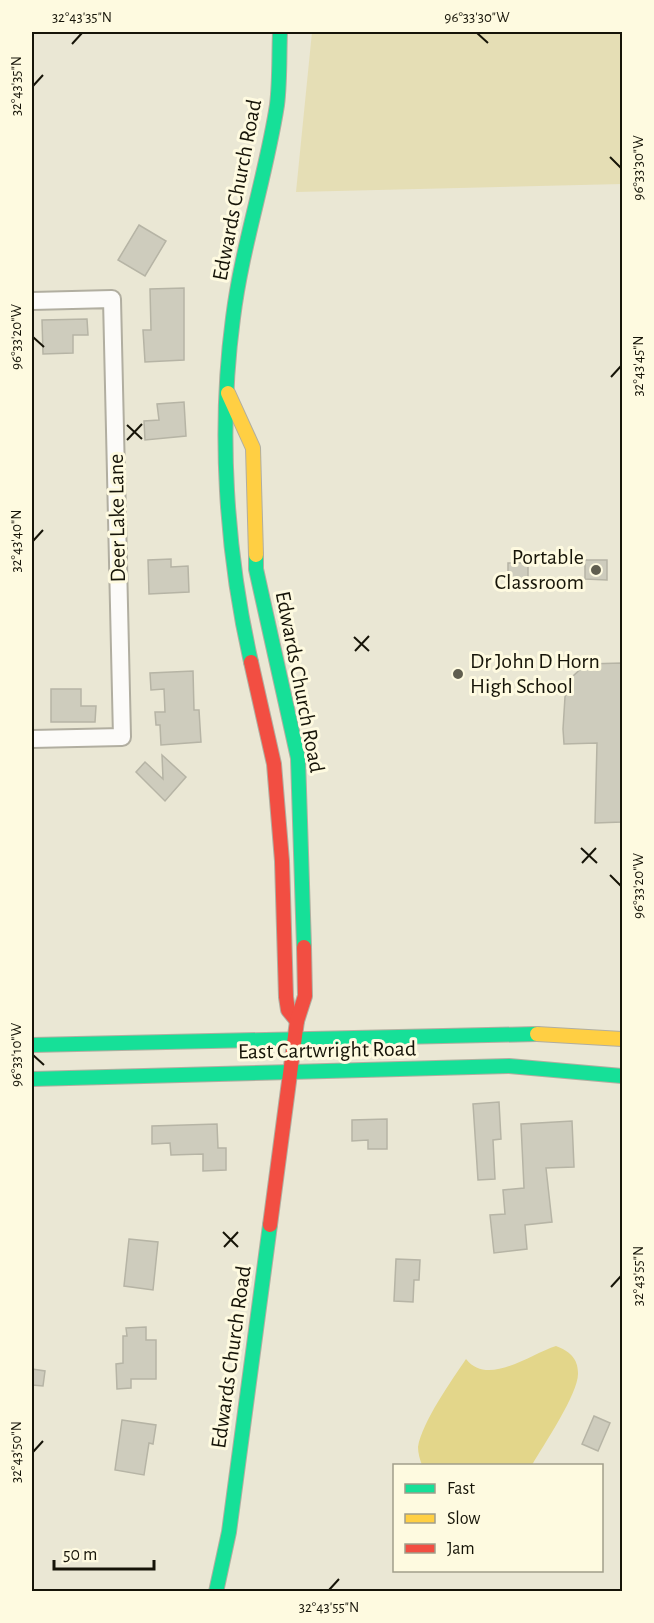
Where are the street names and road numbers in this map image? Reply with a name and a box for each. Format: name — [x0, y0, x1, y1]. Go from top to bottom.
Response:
street label: Edwards Church Road — [209, 97, 265, 283]
street label: Deer Lake Lane — [105, 454, 129, 582]
street label: Edwards Church Road — [272, 589, 328, 775]
street label: East Cartwright Road — [238, 1037, 416, 1063]
street label: Edwards Church Road — [207, 1264, 255, 1450]

